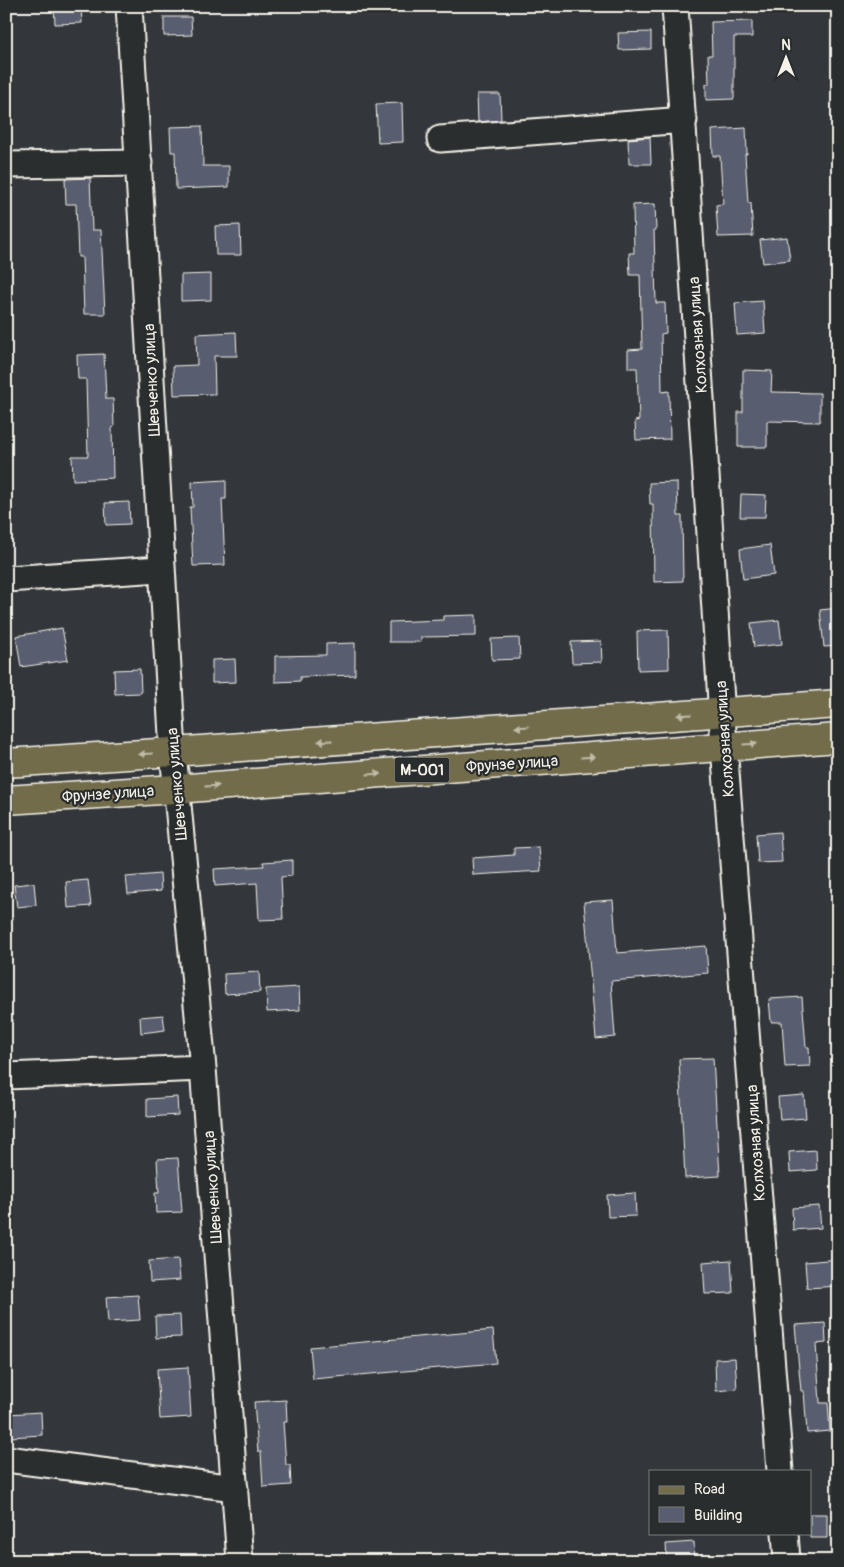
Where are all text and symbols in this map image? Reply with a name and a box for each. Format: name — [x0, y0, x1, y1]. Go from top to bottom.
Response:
north arrow — [762, 32, 812, 82]
text: N — [781, 37, 791, 54]
street label: Колхозная улица — [684, 276, 712, 394]
street label: Шевченко улица — [139, 323, 165, 437]
street label: Колхозная улица — [711, 680, 739, 798]
one-way arrow — [676, 711, 692, 719]
one-way arrow — [514, 723, 530, 731]
street label: Шевченко улица — [162, 727, 192, 841]
one-way arrow — [317, 737, 333, 745]
one-way arrow — [743, 740, 759, 748]
one-way arrow — [138, 750, 154, 758]
street label: Фрунзе улица — [465, 751, 559, 777]
one-way arrow — [581, 753, 597, 761]
road number: M-001 — [394, 758, 450, 782]
one-way arrow — [366, 769, 382, 777]
street label: Фрунзе улица — [61, 781, 155, 807]
one-way arrow — [204, 782, 220, 790]
street label: Колхозная улица — [742, 1084, 770, 1202]
street label: Шевченко улица — [199, 1130, 227, 1244]
legend — [649, 1470, 812, 1534]
text: Road — [694, 1480, 725, 1499]
text: Building — [694, 1506, 742, 1525]

